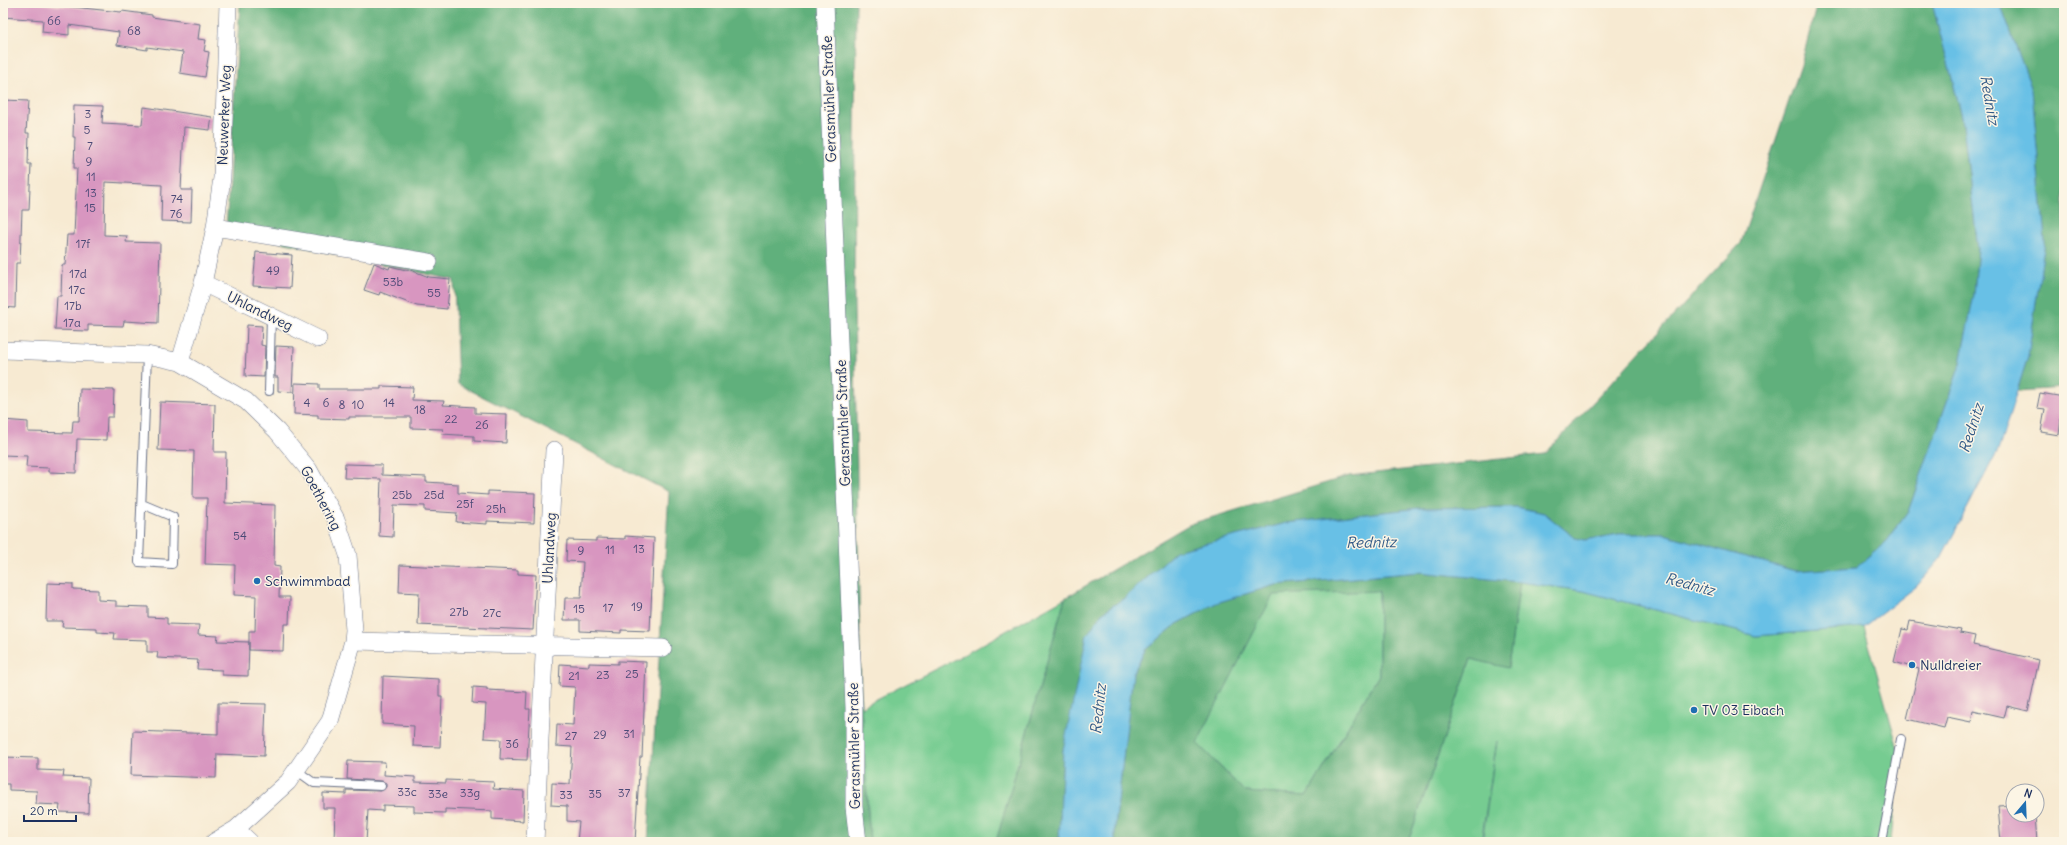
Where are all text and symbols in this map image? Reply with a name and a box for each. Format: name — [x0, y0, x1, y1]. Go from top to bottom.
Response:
house number: 66 — [47, 13, 61, 28]
house number: 68 — [127, 23, 141, 38]
street label: Gerasmühler Straße — [818, 35, 840, 163]
street label: Neuwerker Weg — [213, 64, 235, 166]
water label: Rednitz — [1976, 74, 2004, 128]
house number: 3 — [85, 106, 92, 121]
house number: 5 — [84, 122, 91, 137]
house number: 7 — [87, 138, 93, 153]
house number: 9 — [86, 154, 93, 169]
house number: 11 — [86, 169, 96, 184]
house number: 13 — [85, 185, 97, 200]
house number: 74 — [171, 191, 183, 206]
house number: 15 — [84, 200, 96, 215]
house number: 76 — [170, 206, 182, 221]
house number: 17f — [76, 236, 91, 251]
house number: 49 — [266, 263, 280, 278]
house number: 17d — [69, 266, 87, 281]
house number: 53b — [383, 274, 404, 289]
house number: 17c — [69, 282, 85, 297]
house number: 55 — [427, 285, 441, 300]
street label: Uhlandweg — [224, 287, 296, 335]
house number: 17b — [64, 298, 82, 313]
house number: 17a — [63, 315, 81, 330]
street label: Gerasmühler Straße — [832, 359, 854, 487]
house number: 4 — [304, 395, 311, 410]
house number: 6 — [323, 395, 330, 410]
house number: 14 — [383, 395, 395, 410]
house number: 8 — [339, 397, 346, 412]
house number: 10 — [352, 397, 364, 412]
water label: Rednitz — [1954, 399, 1988, 455]
house number: 18 — [414, 402, 426, 417]
house number: 22 — [444, 411, 458, 426]
house number: 26 — [475, 417, 489, 432]
street label: Goethering — [296, 463, 346, 533]
house number: 25b — [392, 487, 412, 502]
house number: 25d — [424, 487, 444, 502]
house number: 25f — [456, 496, 475, 511]
house number: 25h — [486, 501, 506, 516]
street label: Uhlandweg — [538, 512, 560, 584]
house number: 54 — [233, 528, 247, 543]
water label: Rednitz — [1346, 532, 1398, 552]
house number: 13 — [633, 541, 645, 556]
house number: 11 — [605, 542, 615, 557]
house number: 9 — [578, 543, 585, 558]
water label: Rednitz — [1663, 568, 1719, 600]
place label: Schwimmbad — [265, 572, 350, 590]
marker: Schwimmbad — [252, 576, 262, 586]
house number: 19 — [631, 599, 643, 614]
house number: 17 — [603, 600, 613, 615]
house number: 15 — [573, 601, 585, 616]
house number: 27b — [449, 604, 469, 619]
house number: 27c — [483, 605, 501, 620]
place label: Nulldreier — [1920, 656, 1982, 674]
marker: Nulldreier — [1907, 660, 1917, 670]
house number: 25 — [625, 666, 639, 681]
house number: 23 — [596, 667, 610, 682]
house number: 21 — [568, 668, 580, 683]
water label: Rednitz — [1086, 681, 1110, 735]
street label: Gerasmühler Straße — [844, 682, 864, 810]
place label: TV 03 Eibach — [1702, 701, 1784, 719]
marker: TV 03 Eibach — [1689, 705, 1699, 715]
house number: 31 — [623, 726, 635, 741]
house number: 29 — [593, 727, 607, 742]
house number: 27 — [565, 728, 577, 743]
house number: 36 — [505, 736, 519, 751]
north arrow — [2005, 783, 2045, 823]
house number: 33c — [397, 784, 417, 799]
house number: 33g — [460, 785, 480, 800]
house number: 37 — [618, 785, 630, 800]
house number: 33e — [428, 786, 448, 801]
house number: 35 — [588, 786, 602, 801]
text: N — [2022, 786, 2034, 801]
house number: 33 — [559, 787, 573, 802]
scale bar — [24, 797, 76, 823]
text: 20 m — [30, 803, 58, 818]

